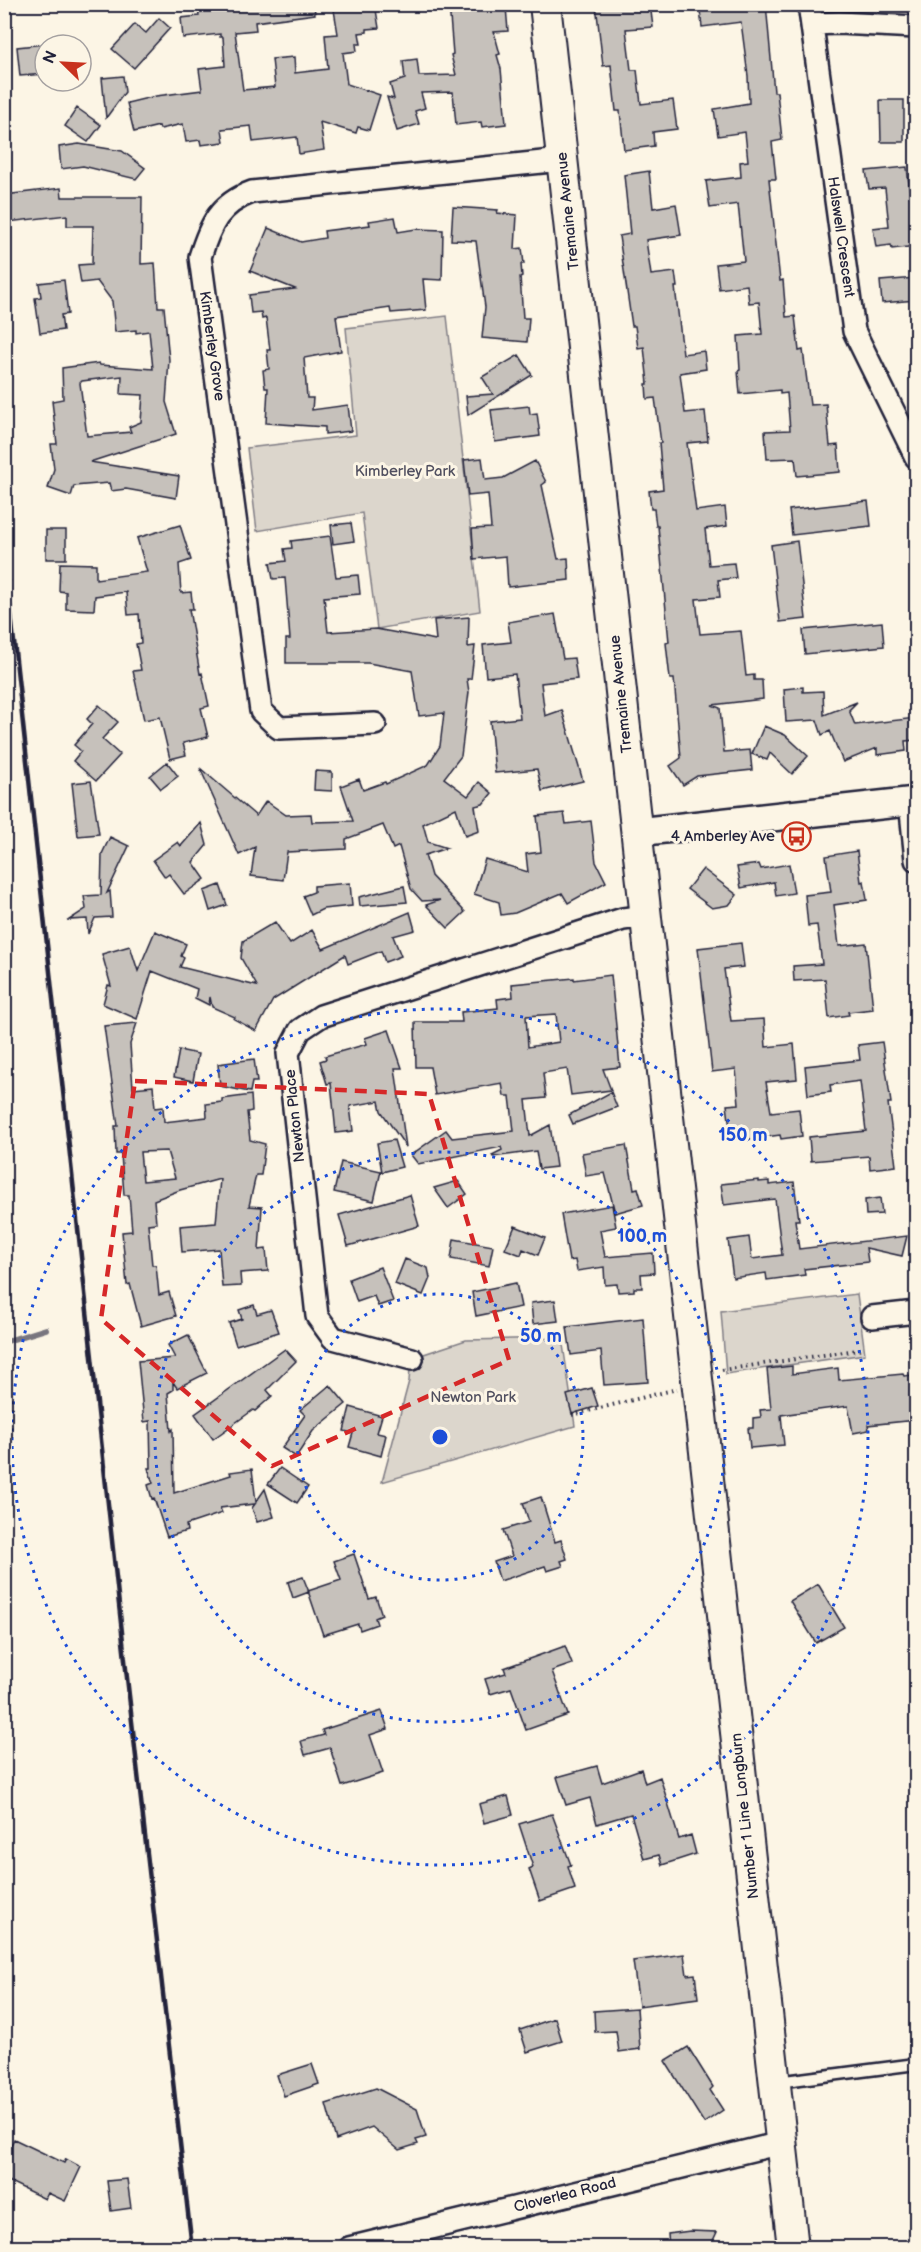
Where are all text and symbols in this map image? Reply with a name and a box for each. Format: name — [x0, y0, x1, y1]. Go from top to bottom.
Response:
north arrow — [33, 33, 93, 93]
text: N — [40, 48, 62, 67]
street label: Tremaine Avenue — [552, 151, 584, 271]
street label: Halswell Crescent — [823, 175, 859, 299]
street label: Kimberley Grove — [195, 290, 229, 402]
park label: Kimberley Park — [355, 462, 456, 481]
street label: Tremaine Avenue — [605, 634, 637, 754]
bus stop icon: 4 Amberley Ave — [780, 820, 812, 852]
place label: 4 Amberley Ave — [671, 827, 775, 846]
street label: Newton Place — [281, 1068, 309, 1164]
text: 150 m — [718, 1125, 768, 1146]
text: 100 m — [617, 1226, 667, 1247]
text: 50 m — [520, 1326, 562, 1347]
park label: Newton Park — [430, 1388, 516, 1407]
centre of rings — [430, 1427, 450, 1447]
street label: Number 1 Line Longburn — [727, 1732, 763, 1900]
street label: Cloverlea Road — [512, 2173, 618, 2217]

